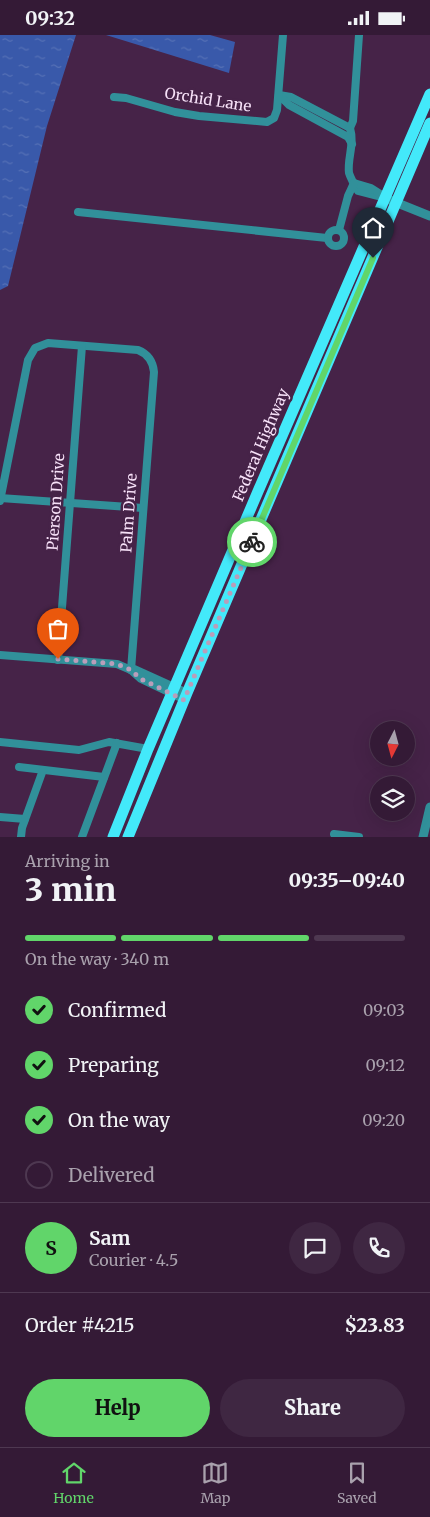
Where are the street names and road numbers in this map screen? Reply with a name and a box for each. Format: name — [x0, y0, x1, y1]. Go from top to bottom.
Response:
street label: Orchid Lane — [163, 83, 253, 116]
street label: Federal Highway — [228, 385, 293, 504]
street label: Pierson Drive — [43, 453, 68, 551]
street label: Palm Drive — [116, 472, 141, 553]

